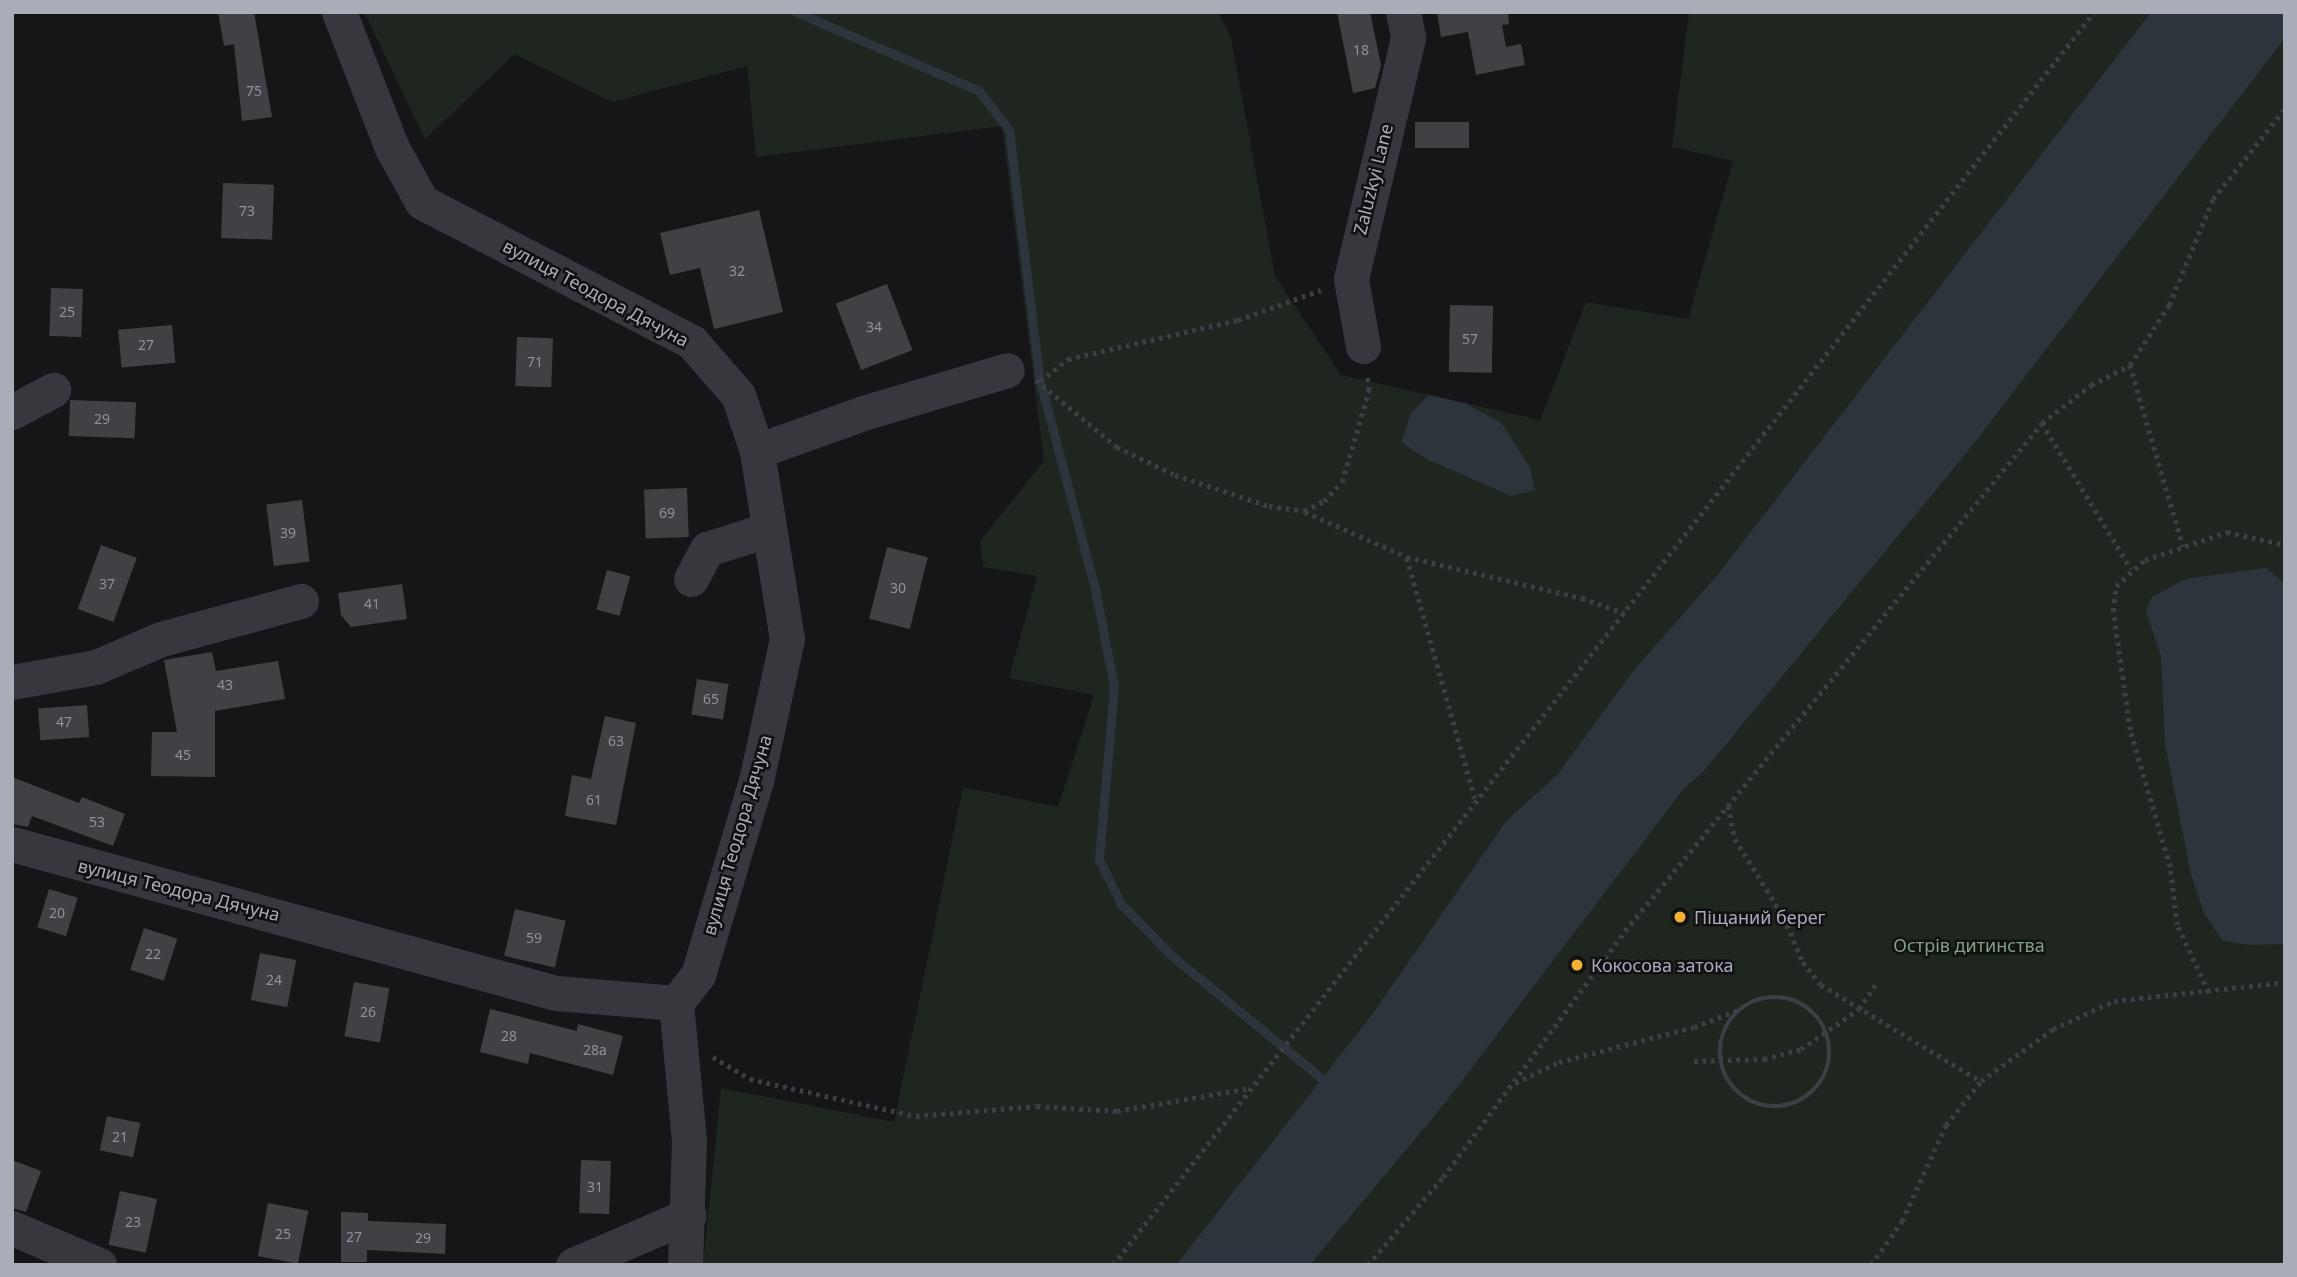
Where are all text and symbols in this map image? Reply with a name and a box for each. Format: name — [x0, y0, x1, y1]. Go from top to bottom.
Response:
house number: 18 — [1353, 42, 1369, 58]
house number: 75 — [246, 83, 262, 99]
street label: Zaluzkyi Lane — [1349, 121, 1397, 237]
house number: 73 — [239, 203, 255, 219]
street label: вулиця Теодора Дячуна — [499, 235, 693, 351]
house number: 32 — [729, 263, 745, 279]
house number: 25 — [59, 304, 75, 320]
house number: 34 — [866, 319, 882, 335]
house number: 57 — [1462, 331, 1478, 347]
house number: 27 — [138, 337, 154, 353]
house number: 71 — [527, 354, 543, 370]
house number: 29 — [94, 411, 110, 427]
house number: 69 — [659, 505, 675, 521]
house number: 39 — [280, 525, 296, 541]
house number: 37 — [99, 576, 115, 592]
house number: 30 — [890, 580, 906, 596]
house number: 41 — [364, 596, 380, 612]
house number: 43 — [217, 677, 233, 693]
house number: 65 — [703, 691, 719, 707]
house number: 47 — [56, 714, 72, 730]
street label: вулиця Теодора Дячуна — [698, 732, 776, 938]
house number: 63 — [608, 733, 624, 749]
house number: 45 — [175, 747, 191, 763]
house number: 61 — [586, 792, 602, 808]
house number: 53 — [89, 814, 105, 830]
street label: вулиця Теодора Дячуна — [76, 854, 282, 926]
house number: 20 — [49, 905, 65, 921]
place label: Піщаний берег — [1694, 906, 1825, 928]
marker: Піщаний берег — [1672, 909, 1688, 925]
house number: 59 — [526, 930, 542, 946]
park label: Острів дитинства — [1893, 934, 2045, 956]
house number: 22 — [145, 946, 161, 962]
place label: Кокосова затока — [1591, 954, 1733, 976]
marker: Кокосова затока — [1569, 957, 1585, 973]
house number: 24 — [266, 972, 282, 988]
house number: 26 — [360, 1004, 376, 1020]
house number: 28 — [501, 1028, 517, 1044]
house number: 28а — [583, 1042, 607, 1058]
house number: 21 — [112, 1129, 128, 1145]
house number: 31 — [587, 1179, 603, 1195]
house number: 23 — [125, 1214, 141, 1230]
house number: 25 — [275, 1226, 291, 1242]
house number: 27 — [346, 1229, 362, 1245]
house number: 29 — [415, 1230, 431, 1246]

